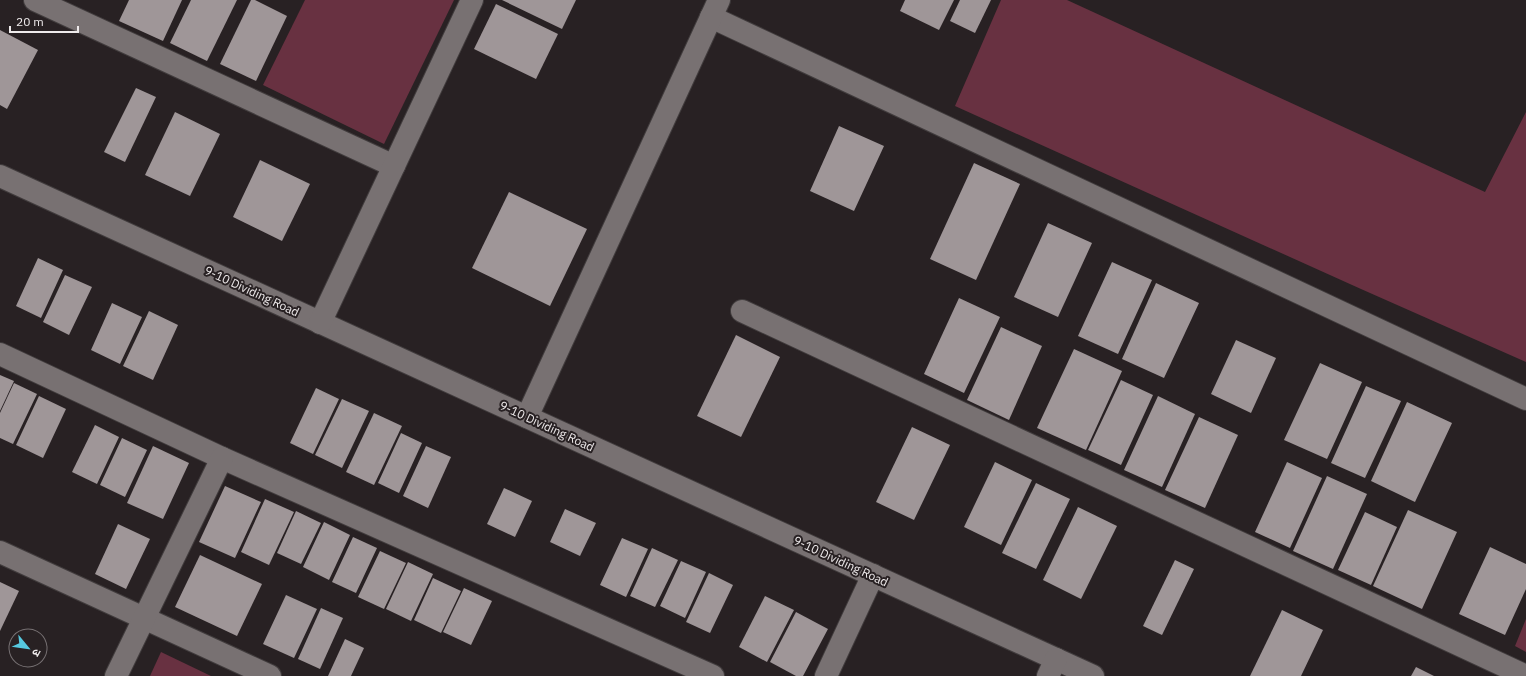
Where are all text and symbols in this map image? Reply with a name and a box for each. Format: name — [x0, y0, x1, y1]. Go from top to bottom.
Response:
scale bar — [10, 8, 78, 34]
text: 20 m — [16, 14, 44, 29]
street label: 9-10 Dividing Road — [202, 262, 302, 320]
street label: 9-10 Dividing Road — [497, 397, 597, 455]
street label: 9-10 Dividing Road — [791, 532, 891, 590]
north arrow — [8, 628, 48, 668]
text: उ — [29, 647, 44, 660]

